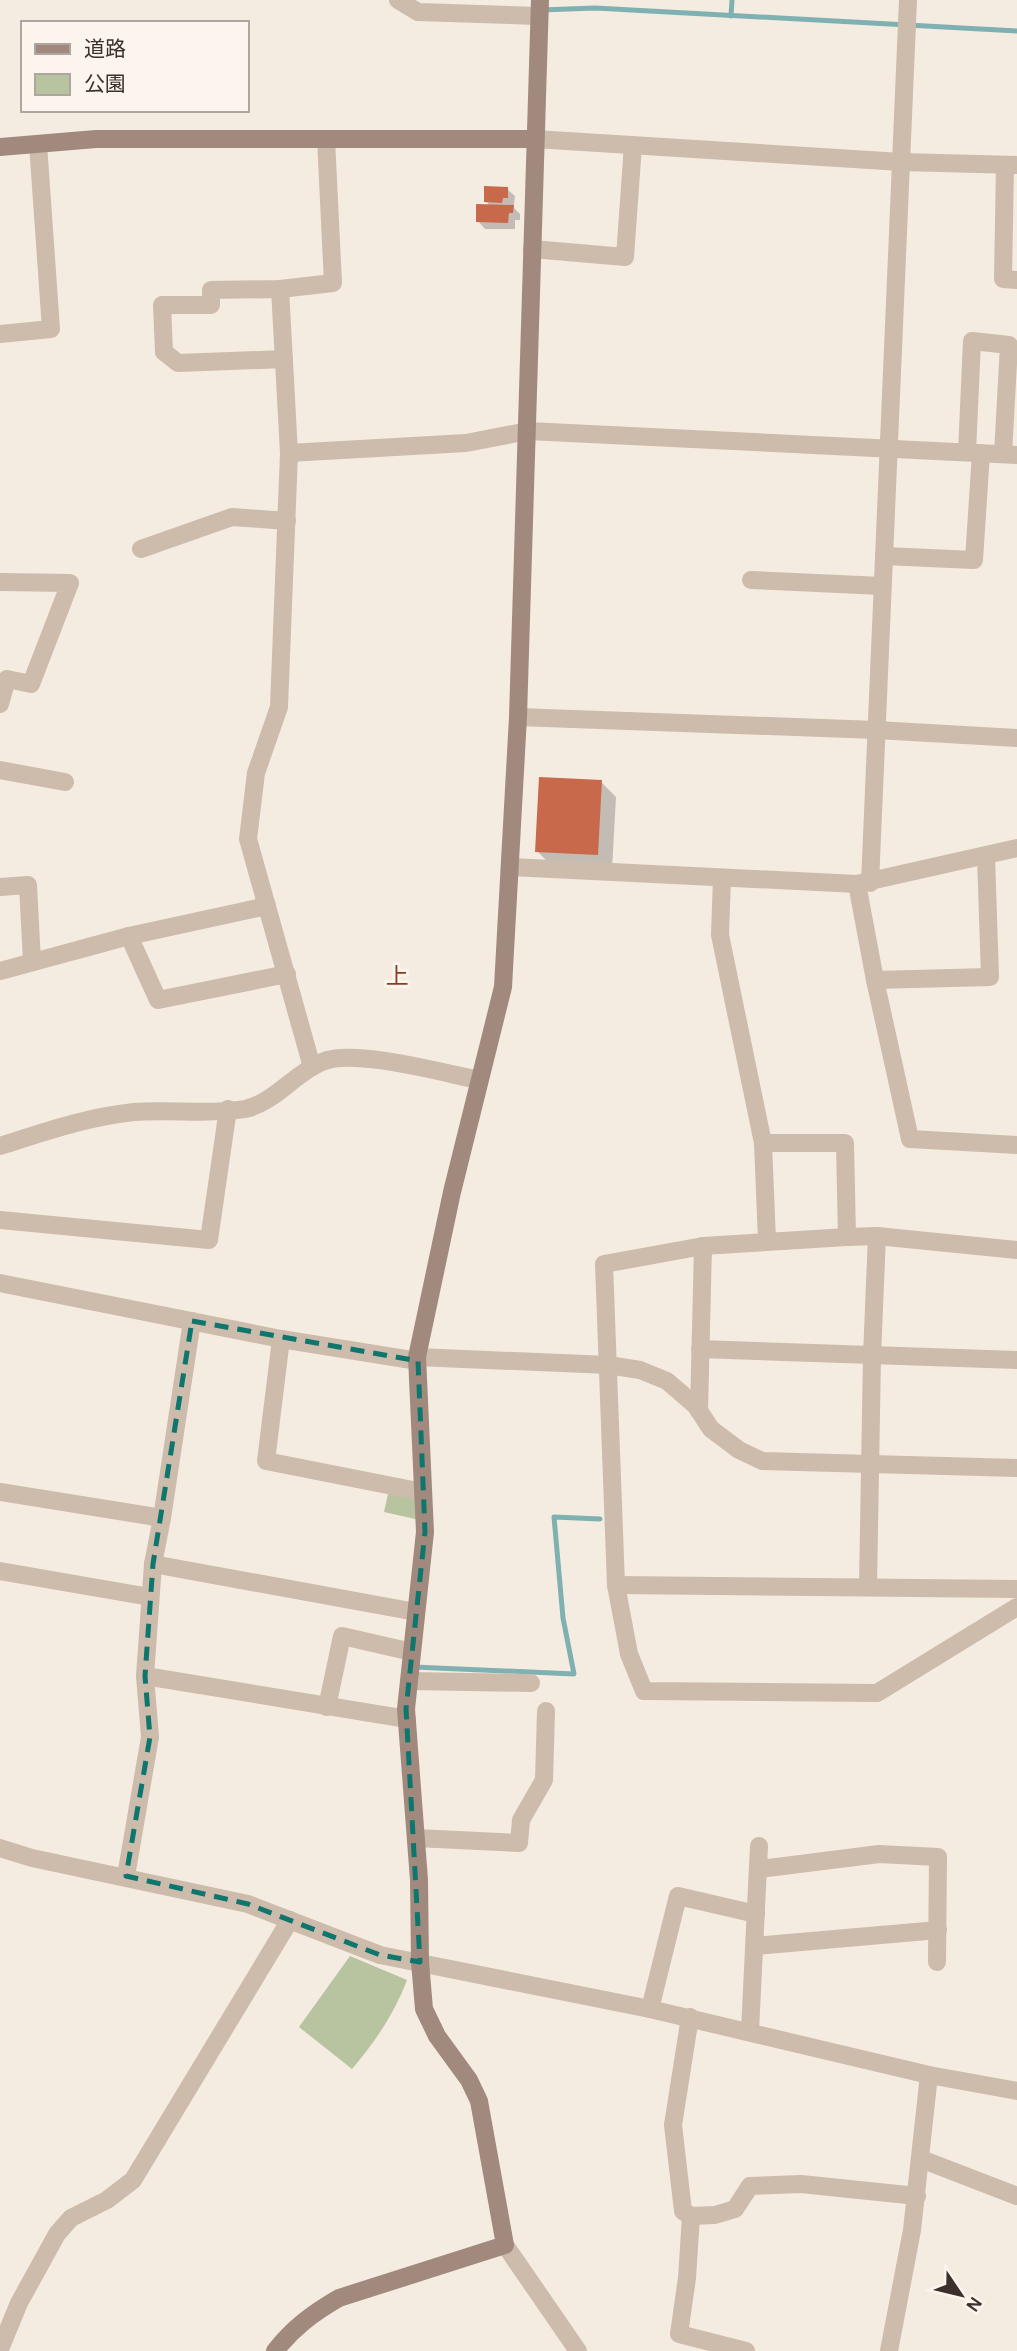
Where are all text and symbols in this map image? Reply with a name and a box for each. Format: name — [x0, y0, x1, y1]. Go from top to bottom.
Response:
legend — [21, 21, 248, 112]
text: 道路 — [84, 37, 126, 61]
text: 公園 — [84, 72, 126, 96]
district label: 上 — [386, 963, 409, 990]
north arrow — [926, 2260, 996, 2330]
text: N — [961, 2292, 987, 2316]

